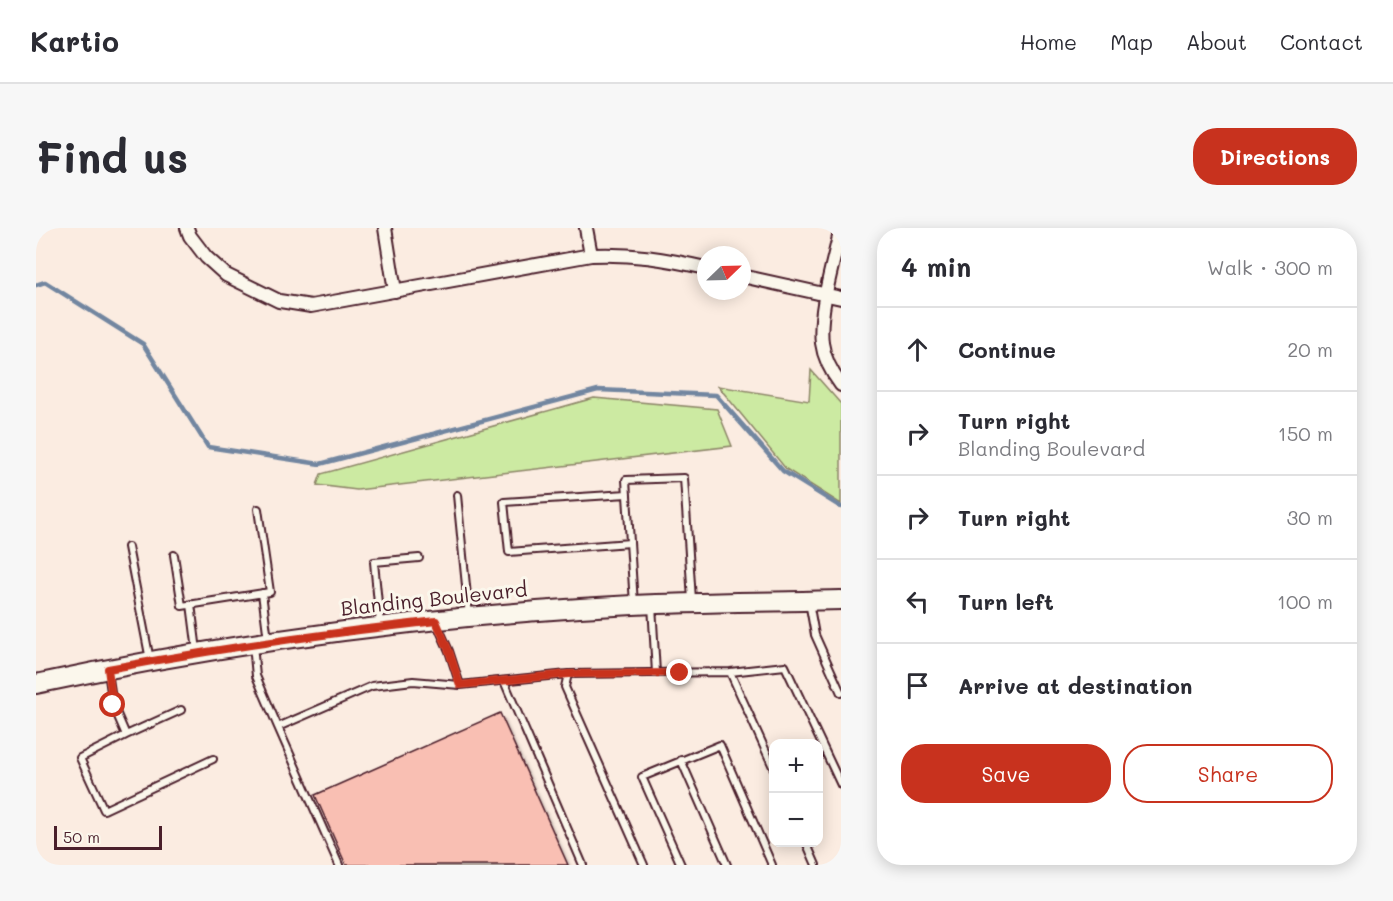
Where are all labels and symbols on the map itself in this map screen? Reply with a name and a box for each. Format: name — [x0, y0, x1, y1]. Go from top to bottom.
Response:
north arrow — [697, 246, 751, 300]
street label: Blanding Boulevard — [339, 575, 528, 621]
route end — [666, 659, 692, 685]
route start — [99, 691, 125, 717]
scale bar — [54, 823, 162, 850]

